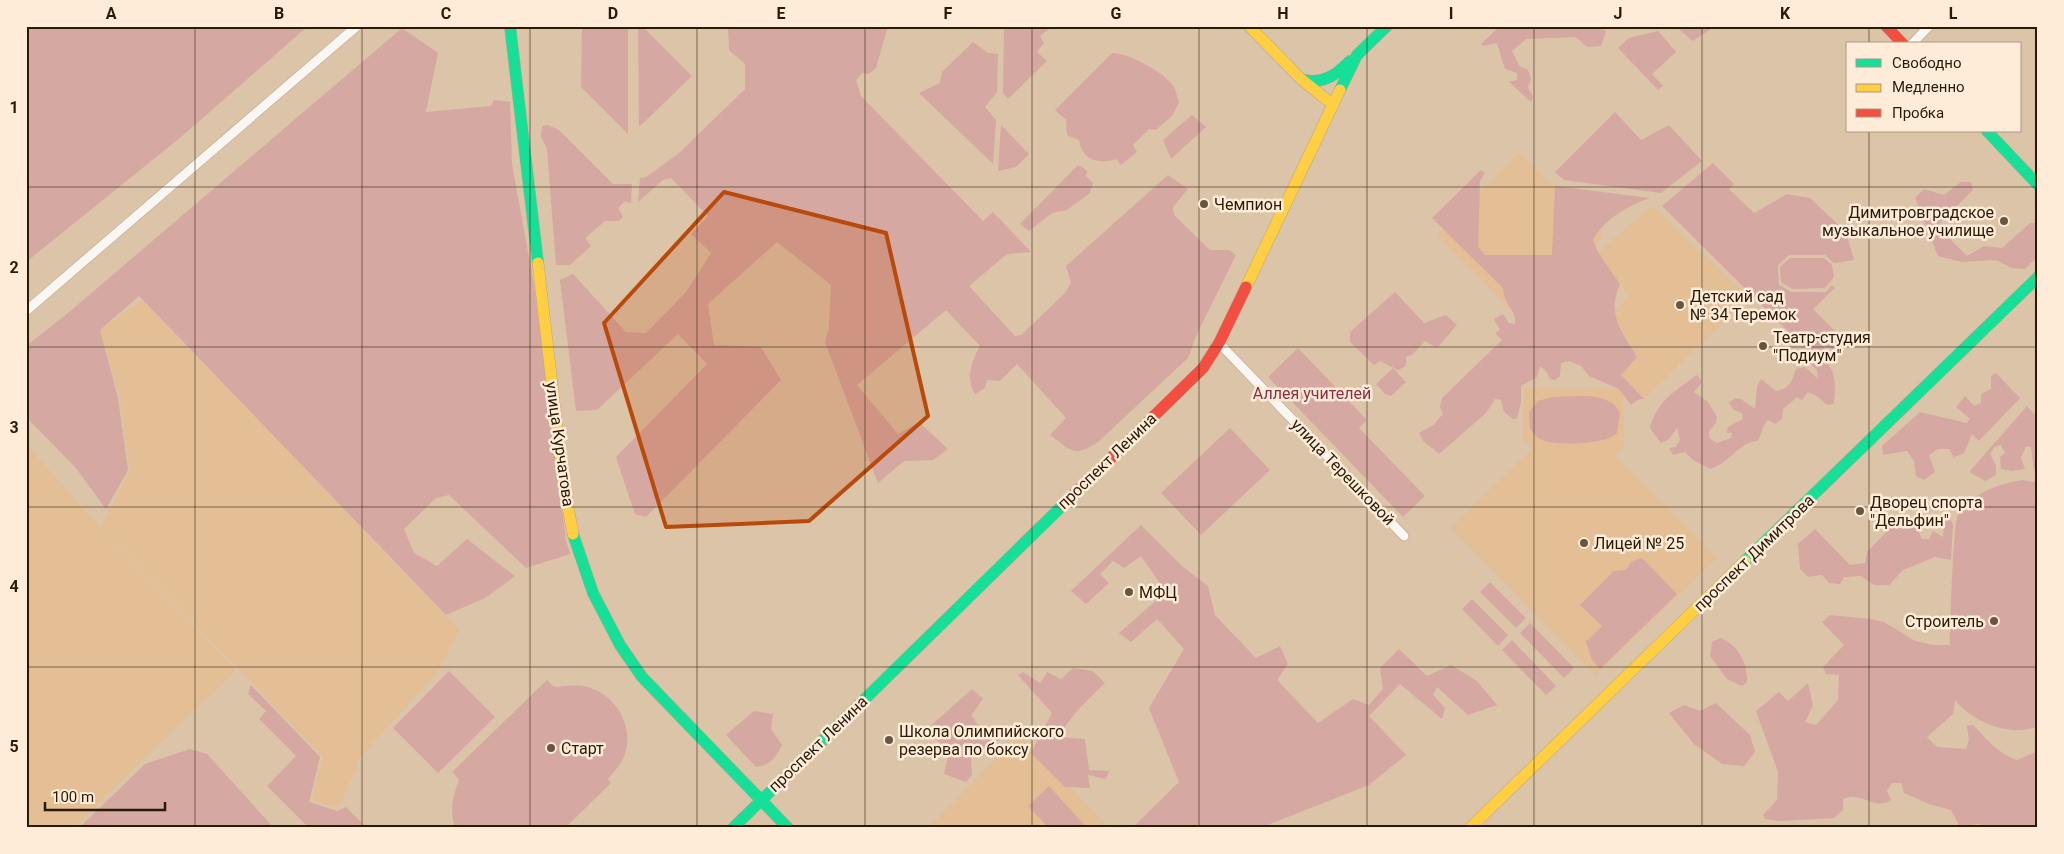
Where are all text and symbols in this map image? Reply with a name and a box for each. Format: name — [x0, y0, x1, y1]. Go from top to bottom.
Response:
text: A — [106, 4, 117, 23]
text: B — [274, 4, 284, 23]
text: C — [441, 4, 451, 23]
text: D — [608, 4, 618, 23]
text: E — [777, 4, 786, 23]
text: F — [944, 4, 953, 23]
text: G — [1111, 4, 1122, 23]
text: H — [1277, 4, 1289, 23]
text: I — [1449, 4, 1453, 23]
text: J — [1614, 4, 1622, 23]
text: K — [1780, 4, 1791, 23]
text: L — [1949, 4, 1958, 23]
legend — [1846, 42, 2022, 132]
text: Свободно — [1892, 54, 1961, 72]
text: Медленно — [1892, 78, 1965, 96]
text: 1 — [9, 98, 19, 117]
text: Пробка — [1892, 104, 1944, 122]
place label: Чемпион — [1214, 195, 1282, 214]
marker: Чемпион — [1198, 198, 1210, 210]
place label: Димитровградское музыкальное училище — [1822, 203, 1994, 240]
marker: Димитровградское музыкальное училище — [1998, 215, 2010, 227]
text: 2 — [9, 258, 19, 277]
place label: Детский сад № 34 Теремок — [1690, 287, 1797, 324]
marker: Детский сад № 34 Теремок — [1674, 299, 1686, 311]
place label: Театр-студия "Подиум" — [1773, 328, 1871, 365]
marker: Театр-студия "Подиум" — [1757, 340, 1769, 352]
street label: улица Курчатова — [542, 380, 578, 508]
park label: Аллея учителей — [1253, 384, 1371, 403]
street label: проспект Ленина — [1054, 409, 1160, 513]
street label: улица Терешковой — [1287, 415, 1399, 529]
text: 3 — [9, 418, 19, 437]
street label: проспект Димитрова — [1690, 491, 1818, 615]
place label: Дворец спорта "Дельфин" — [1870, 493, 1983, 530]
marker: Дворец спорта "Дельфин" — [1854, 505, 1866, 517]
place label: Лицей № 25 — [1594, 534, 1684, 553]
marker: Лицей № 25 — [1578, 537, 1590, 549]
text: 4 — [9, 577, 19, 596]
place label: МФЦ — [1139, 583, 1177, 602]
marker: МФЦ — [1123, 586, 1135, 598]
place label: Строитель — [1905, 612, 1984, 631]
marker: Строитель — [1988, 615, 2000, 627]
street label: проспект Ленина — [765, 692, 871, 796]
place label: Школа Олимпийского резерва по боксу — [899, 722, 1064, 759]
marker: Школа Олимпийского резерва по боксу — [883, 734, 895, 746]
text: 5 — [9, 737, 19, 756]
place label: Старт — [561, 739, 604, 758]
marker: Старт — [545, 742, 557, 754]
scale bar — [45, 779, 165, 811]
text: 100 m — [52, 788, 94, 806]

